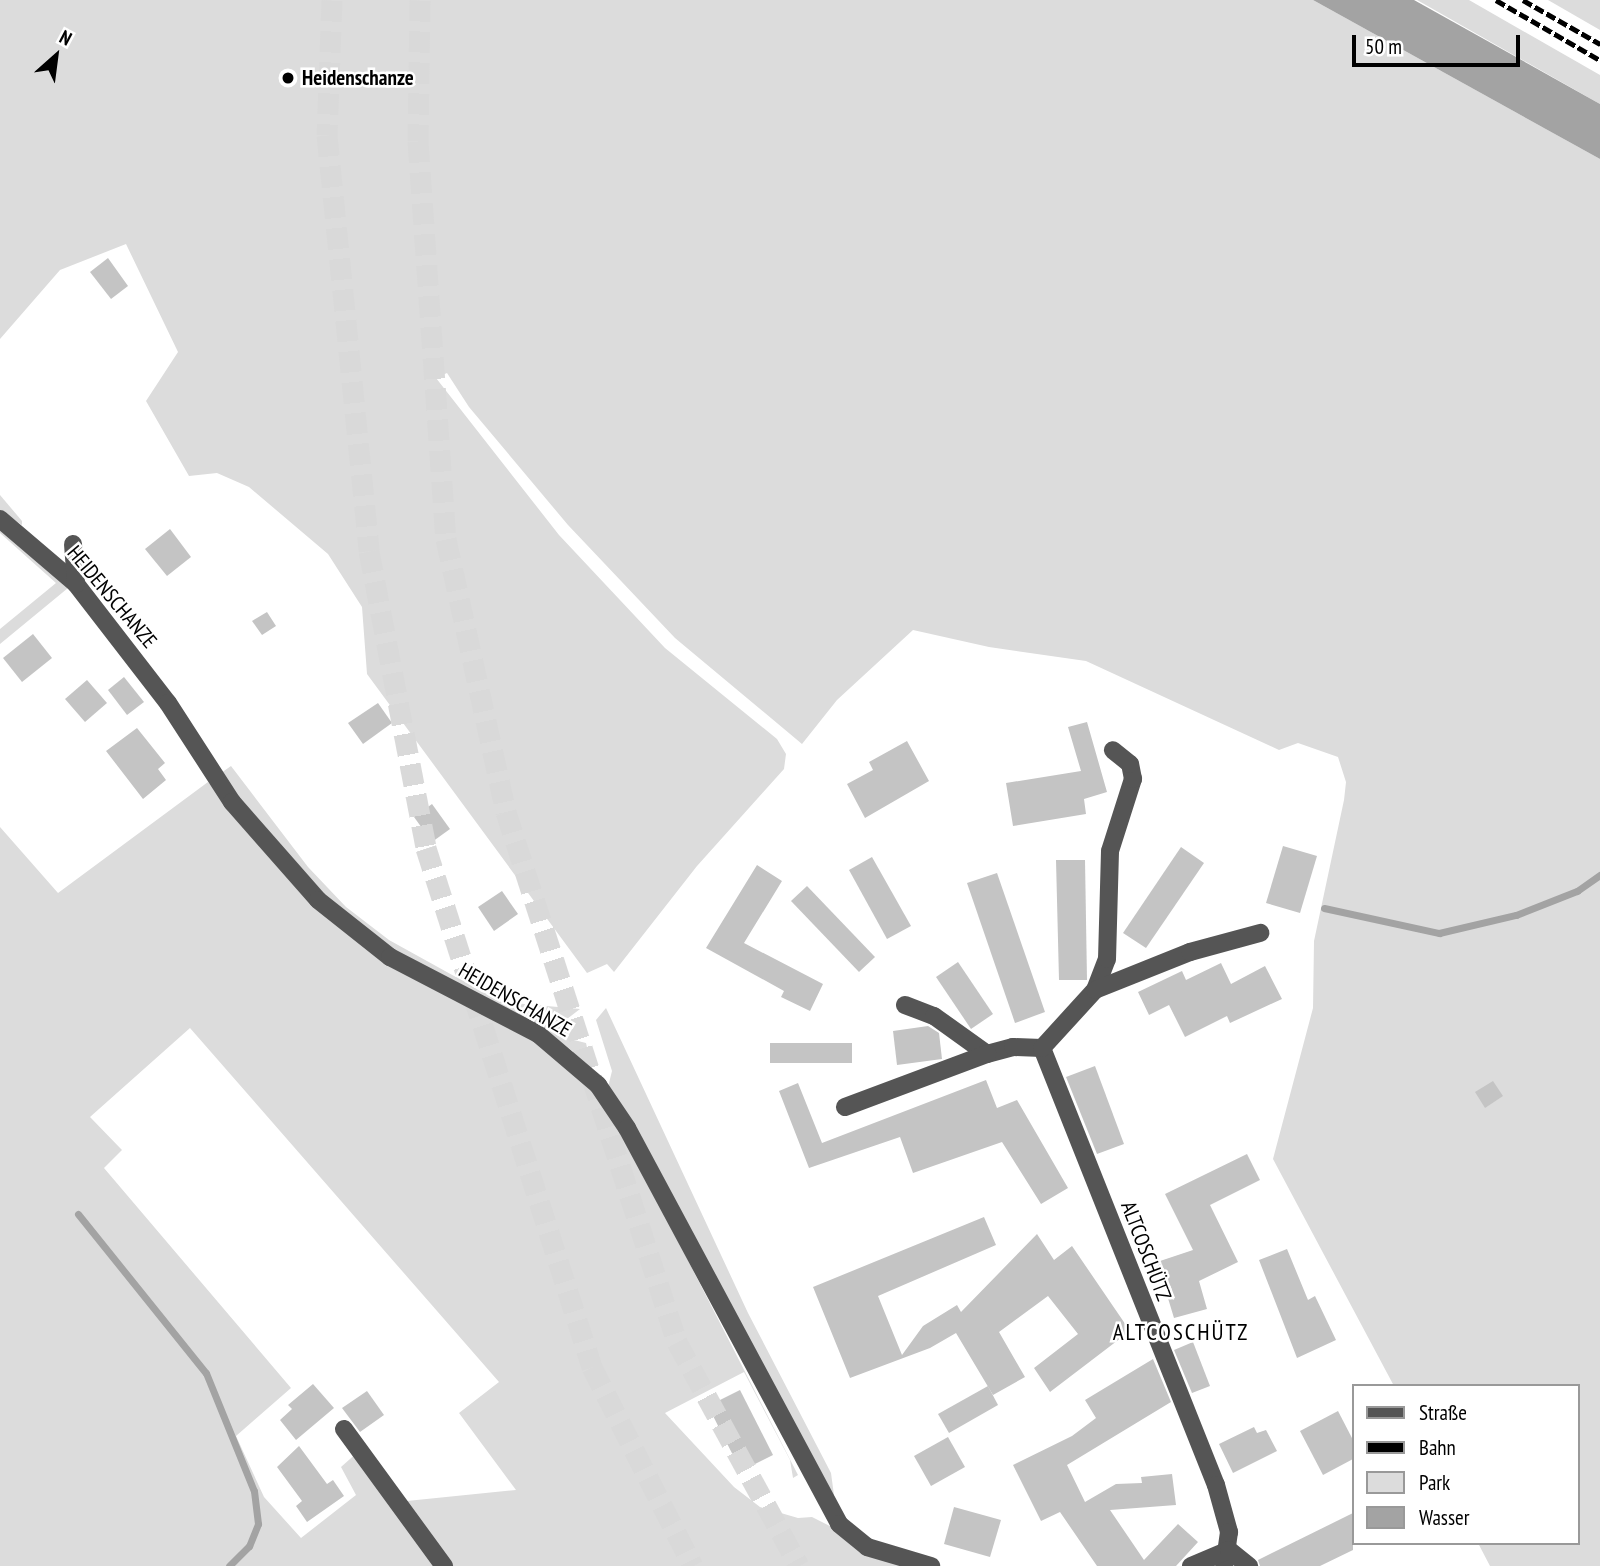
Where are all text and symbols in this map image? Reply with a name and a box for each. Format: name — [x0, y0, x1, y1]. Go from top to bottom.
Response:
north arrow — [21, 21, 91, 91]
scale bar — [1355, 21, 1523, 65]
text: N — [56, 24, 76, 50]
text: 50 m — [1365, 33, 1402, 60]
place label: Heidenschanze — [302, 65, 414, 91]
marker: Heidenschanze — [280, 70, 296, 86]
street label: HEIDENSCHANZE — [62, 541, 162, 653]
street label: HEIDENSCHANZE — [454, 958, 576, 1042]
street label: ALTCOSCHÜTZ — [1115, 1198, 1177, 1304]
district label: ALTCOSCHÜTZ — [1114, 1318, 1248, 1346]
legend — [1352, 1384, 1579, 1545]
text: Straße — [1419, 1399, 1467, 1426]
text: Bahn — [1419, 1434, 1456, 1461]
text: Park — [1419, 1469, 1450, 1496]
text: Wasser — [1419, 1504, 1469, 1531]

